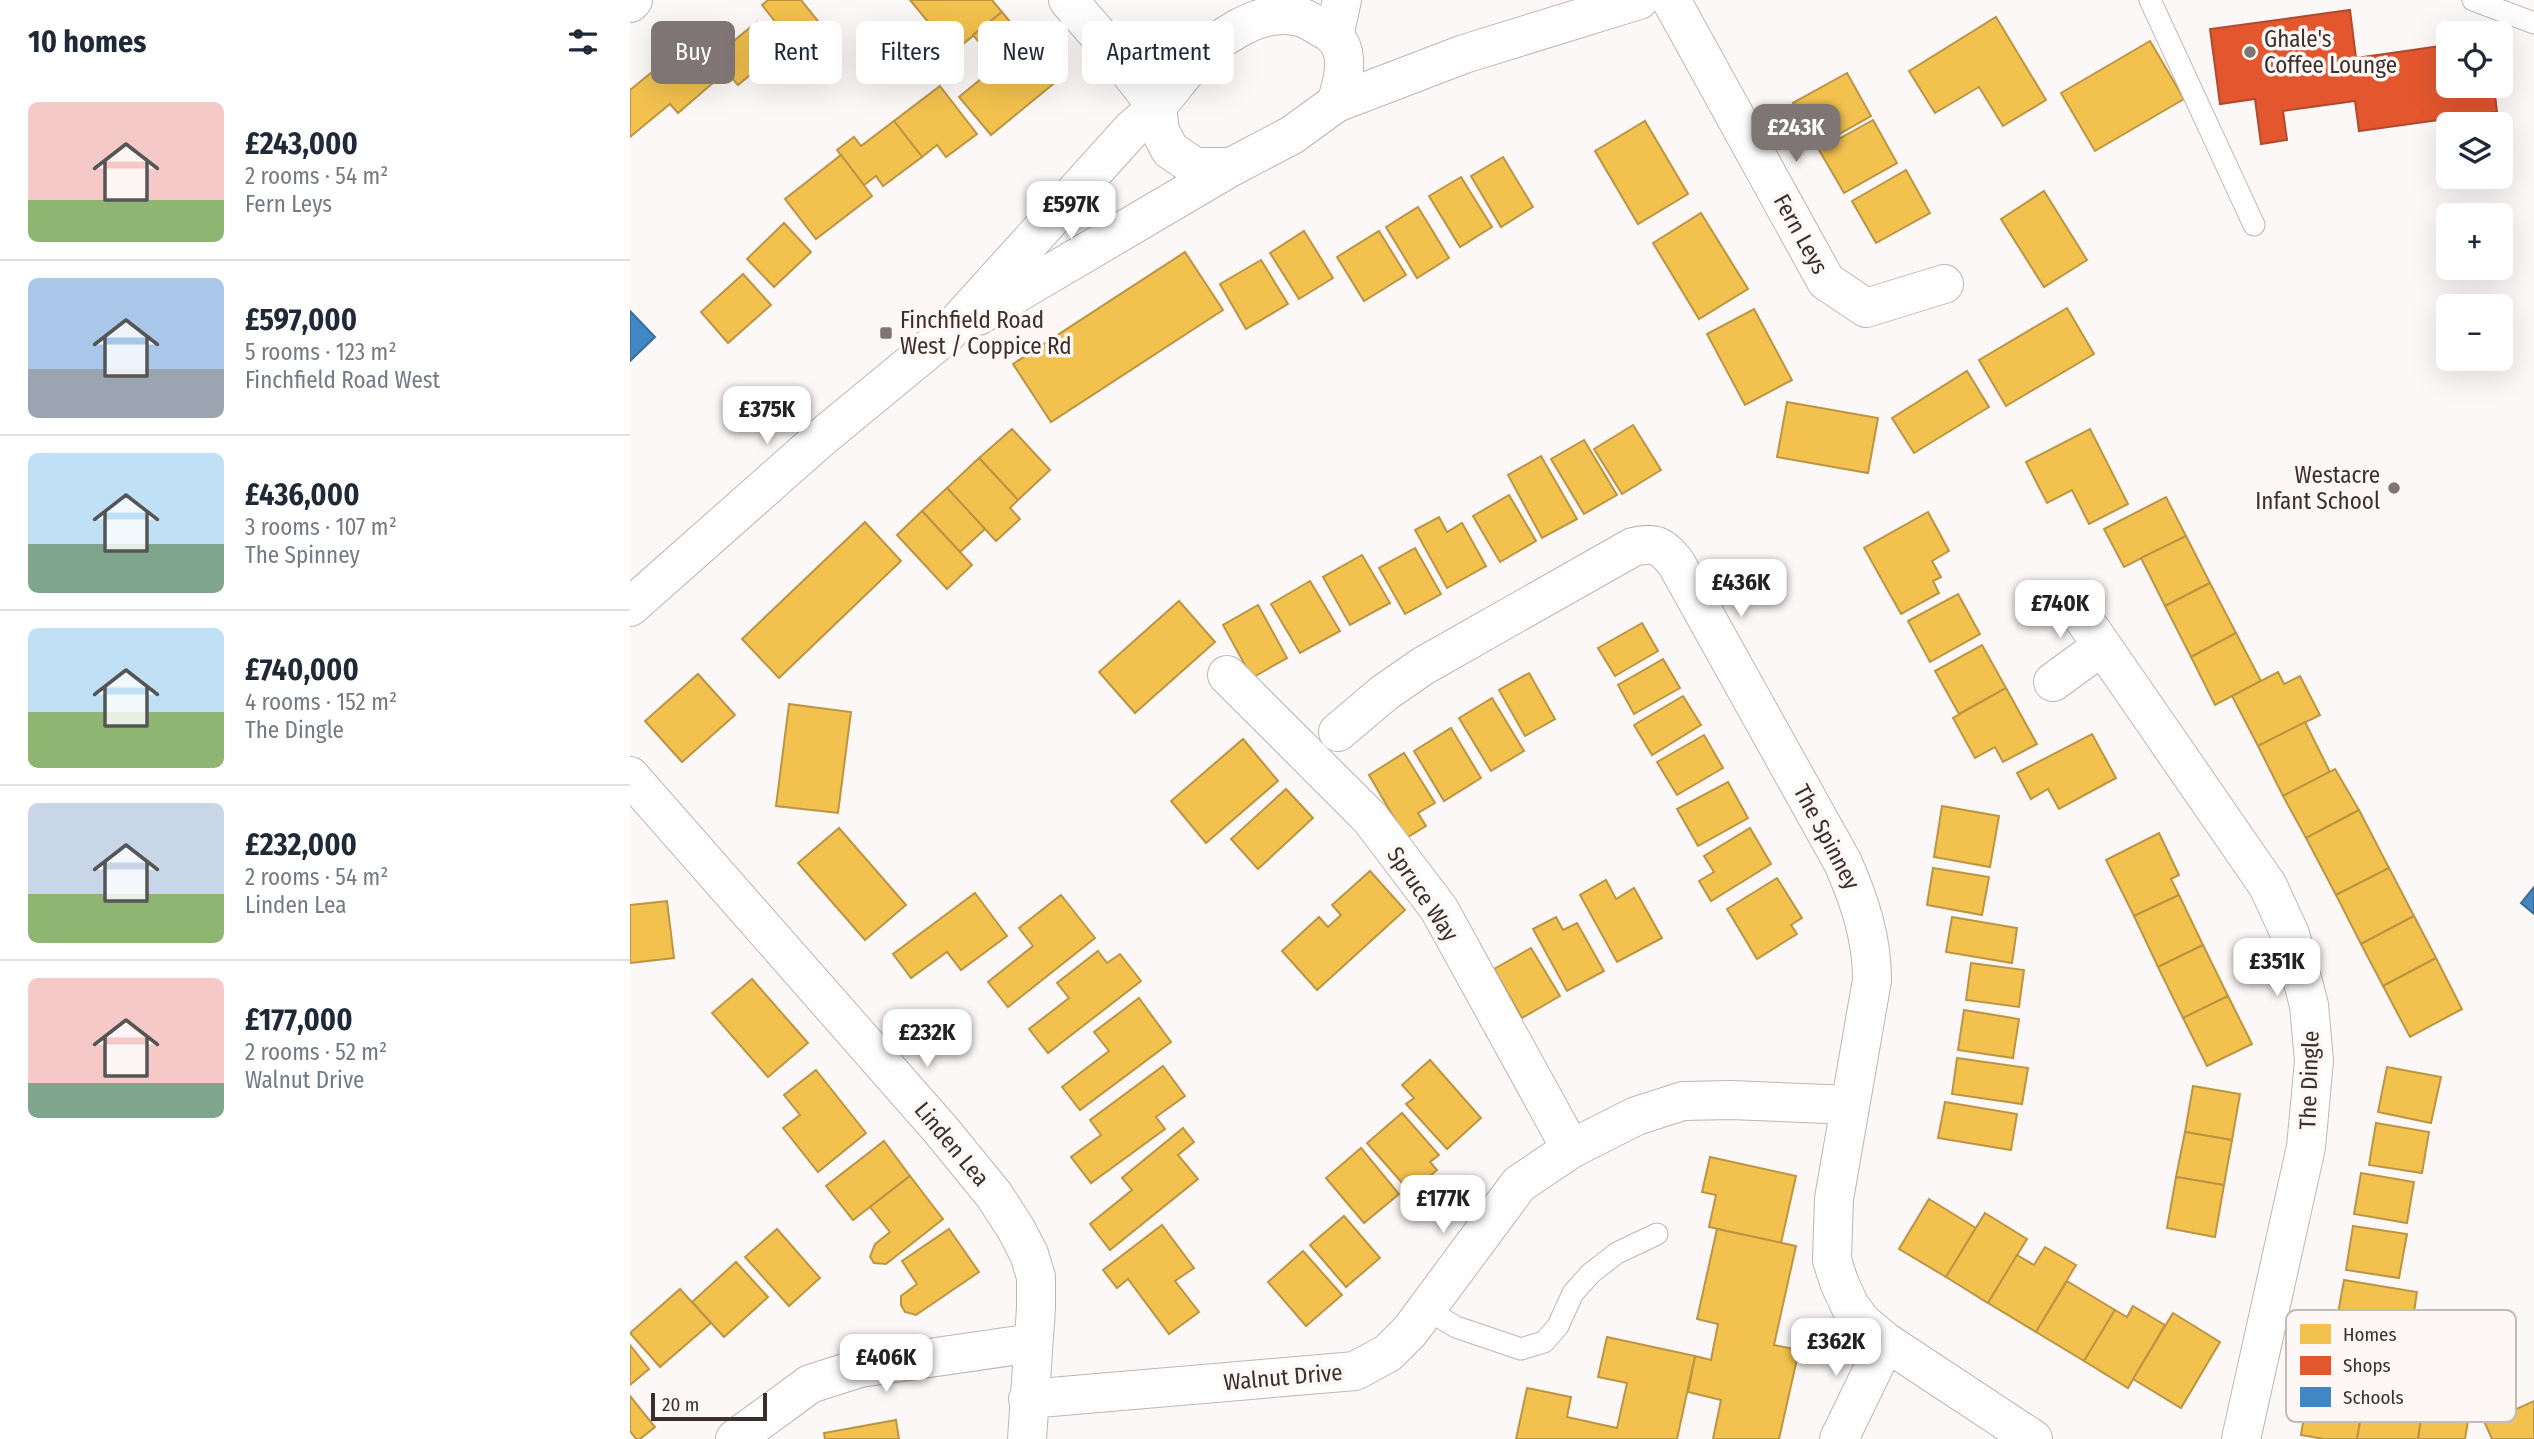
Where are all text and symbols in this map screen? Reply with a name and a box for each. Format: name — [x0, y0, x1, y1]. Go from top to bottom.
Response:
chip: Buy — [651, 21, 735, 84]
chip: Rent — [749, 21, 842, 84]
chip: Filters — [856, 21, 964, 84]
chip: New — [978, 21, 1068, 84]
chip: Apartment — [1082, 21, 1234, 84]
map controls — [2436, 21, 2513, 371]
button: locate — [2436, 21, 2513, 98]
icon: filters — [564, 23, 602, 61]
text: 10 homes — [28, 24, 146, 60]
place label: Ghale's Coffee Lounge — [2264, 25, 2397, 79]
marker: Ghale's Coffee Lounge — [2242, 44, 2258, 60]
pin: £243K — [1747, 104, 1845, 164]
button: layers — [2436, 112, 2513, 189]
text: £243K — [1767, 113, 1825, 141]
text: £243,000 — [245, 126, 358, 162]
icon: home — [84, 130, 168, 214]
text: 2 rooms · 54 m² — [245, 162, 388, 190]
pin: £597K — [1022, 182, 1120, 241]
street label: Fern Leys — [1768, 189, 1834, 279]
text: Fern Leys — [245, 190, 332, 218]
text: £597K — [1043, 190, 1099, 218]
button: + — [2436, 203, 2513, 280]
button: − — [2436, 294, 2513, 371]
text: £597,000 — [245, 302, 357, 338]
icon: home — [84, 306, 168, 390]
place label: Finchfield Road West / Coppice Rd — [900, 306, 1072, 360]
marker: Finchfield Road West / Coppice Rd — [878, 325, 894, 341]
text: 5 rooms · 123 m² — [245, 338, 396, 366]
text: Finchfield Road West — [245, 366, 440, 394]
pin: £375K — [718, 386, 816, 446]
text: £375K — [739, 395, 795, 423]
place label: Westacre Infant School — [2255, 461, 2380, 515]
text: £436,000 — [245, 477, 360, 513]
marker: Westacre Infant School — [2386, 480, 2402, 496]
icon: home — [84, 481, 168, 565]
text: 3 rooms · 107 m² — [245, 513, 397, 541]
text: The Spinney — [245, 541, 360, 569]
pin: £436K — [1692, 560, 1790, 619]
text: £436K — [1712, 568, 1770, 596]
pin: £740K — [2011, 580, 2109, 640]
text: £740K — [2031, 589, 2089, 617]
text: £740,000 — [245, 652, 359, 688]
icon: home — [84, 656, 168, 740]
text: 4 rooms · 152 m² — [245, 688, 397, 716]
text: The Dingle — [245, 716, 344, 744]
street label: The Spinney — [1788, 780, 1867, 895]
text: £232,000 — [245, 827, 357, 863]
icon: home — [84, 831, 168, 915]
street label: Spruce Way — [1381, 842, 1465, 947]
text: 2 rooms · 54 m² — [245, 863, 388, 891]
text: Linden Lea — [245, 891, 346, 919]
pin: £351K — [2228, 939, 2326, 998]
text: £351K — [2249, 947, 2305, 975]
text: £177,000 — [245, 1002, 353, 1038]
icon: home — [84, 1006, 168, 1090]
pin: £232K — [878, 1010, 976, 1069]
text: £232K — [899, 1018, 955, 1046]
street label: The Dingle — [2293, 1030, 2325, 1130]
text: 2 rooms · 52 m² — [245, 1038, 387, 1066]
text: Walnut Drive — [245, 1066, 364, 1094]
street label: Linden Lea — [909, 1096, 995, 1192]
pin: £177K — [1394, 1176, 1492, 1235]
text: £177K — [1416, 1184, 1470, 1212]
legend — [2286, 1310, 2516, 1422]
pin: £362K — [1787, 1318, 1885, 1378]
text: Homes — [2343, 1323, 2397, 1346]
text: £362K — [1807, 1327, 1865, 1355]
pin: £406K — [837, 1334, 935, 1394]
text: £406K — [856, 1343, 916, 1371]
text: Shops — [2343, 1354, 2391, 1377]
street label: Walnut Drive — [1222, 1358, 1344, 1396]
text: Schools — [2343, 1386, 2404, 1409]
scale bar — [651, 1390, 766, 1422]
text: 20 m — [662, 1393, 699, 1416]

